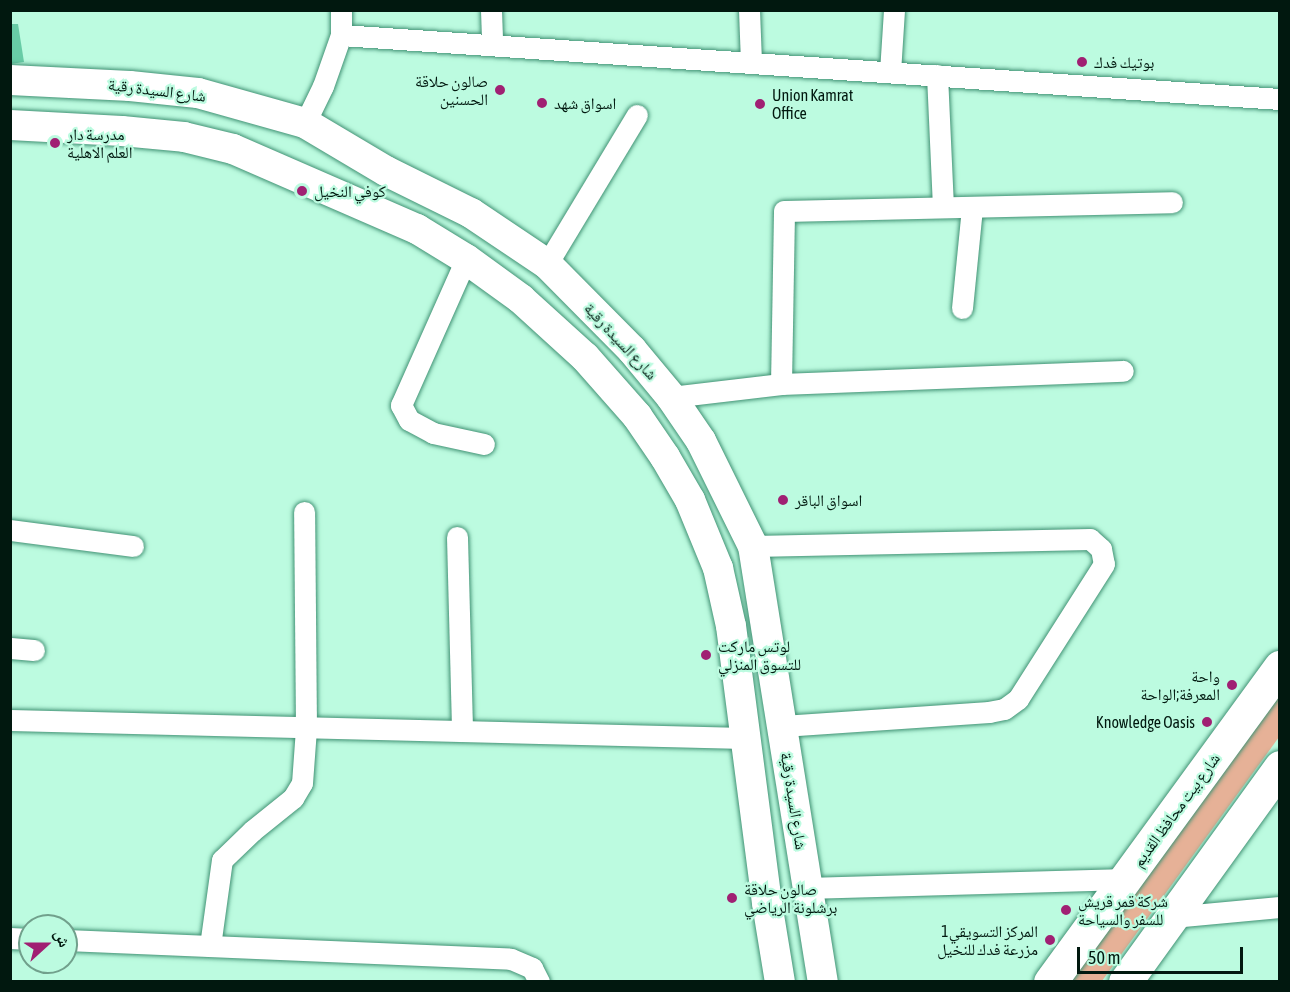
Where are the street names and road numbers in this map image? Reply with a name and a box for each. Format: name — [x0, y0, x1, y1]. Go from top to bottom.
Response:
street label: شارع السيدة رقية — [107, 74, 207, 106]
street label: شارع السيدة رقية — [580, 298, 662, 384]
street label: شارع بيت محافظ القديم — [1128, 749, 1224, 871]
street label: شارع السيدة رقية — [777, 751, 811, 851]

